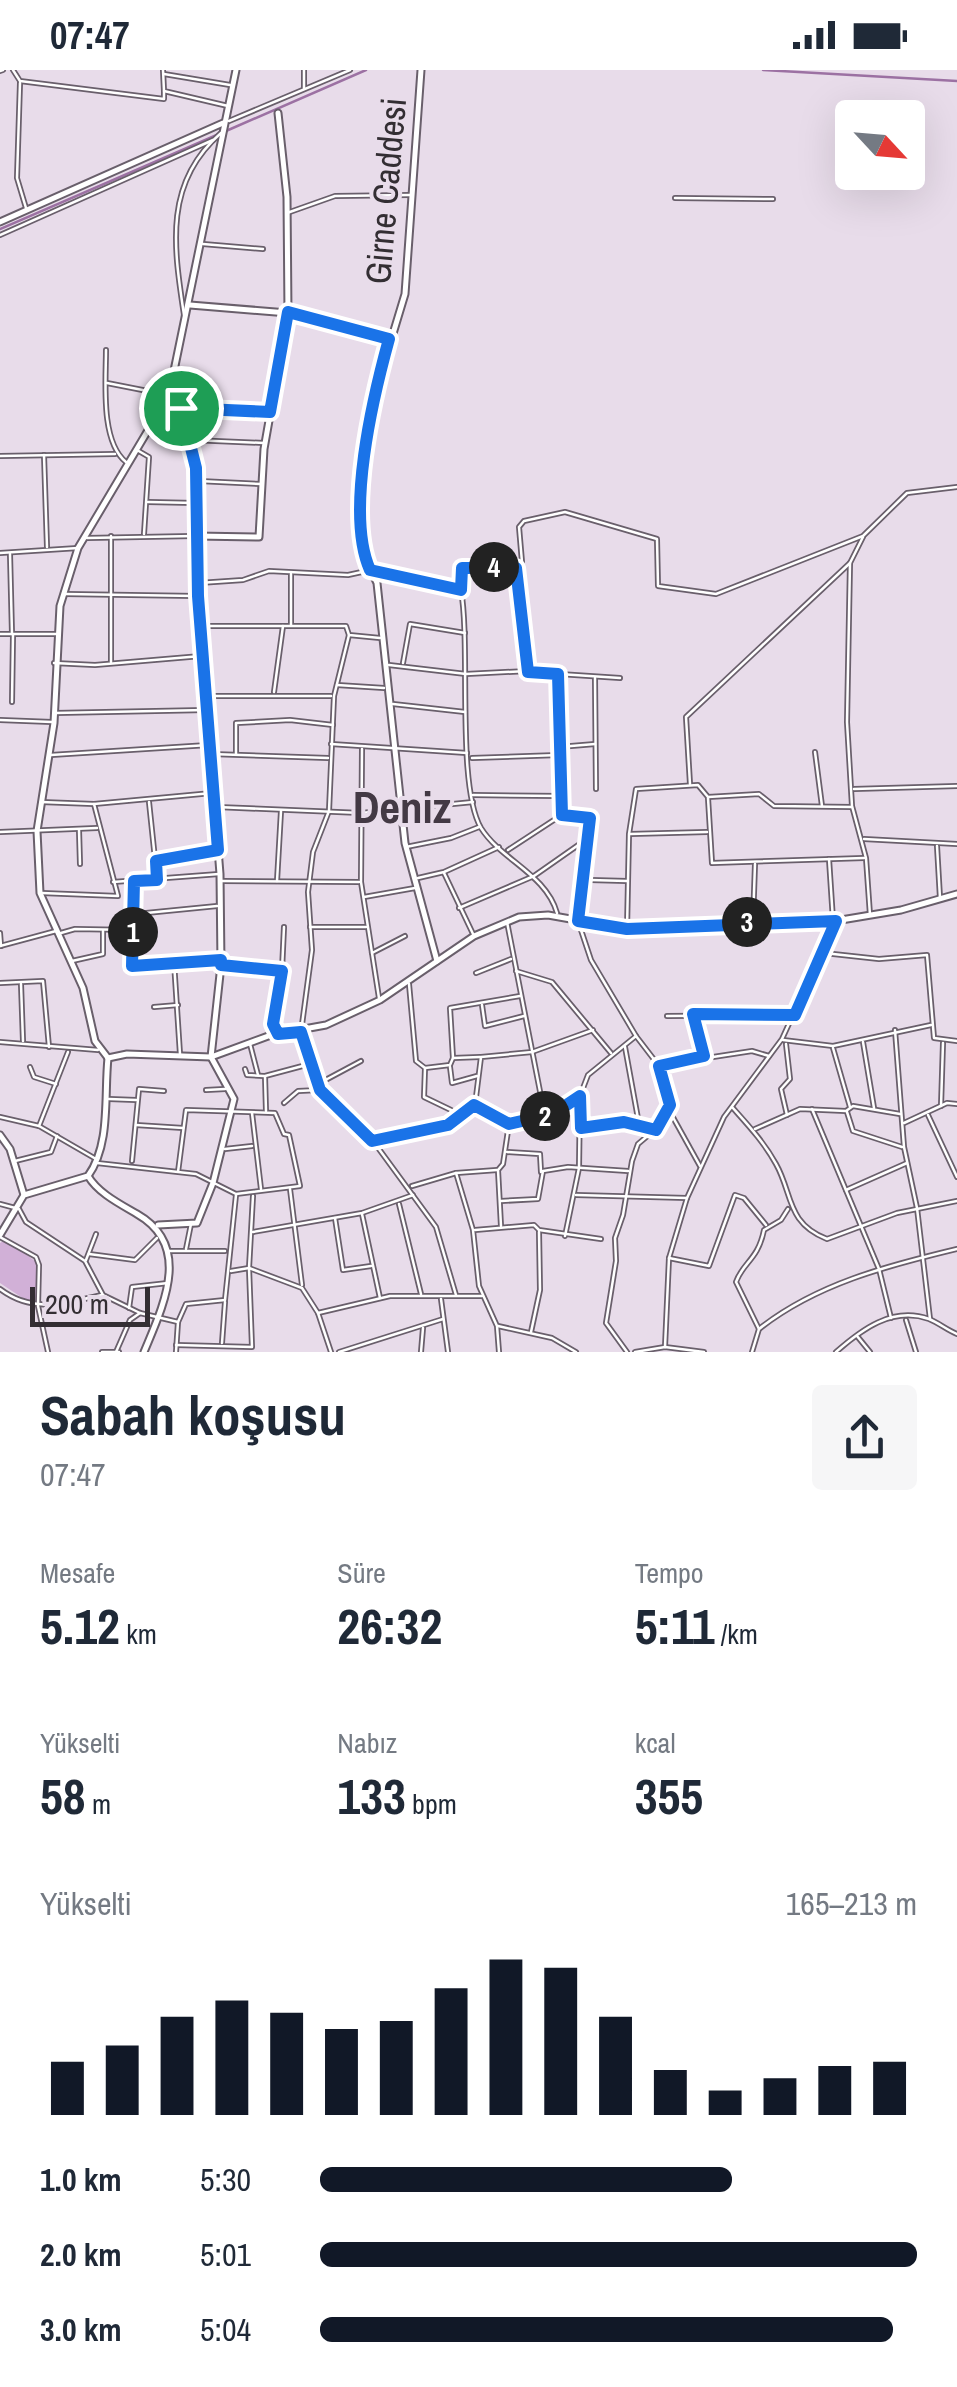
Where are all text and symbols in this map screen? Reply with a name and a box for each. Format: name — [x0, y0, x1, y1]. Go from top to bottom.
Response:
text: 07:47 — [50, 10, 130, 61]
street label: Girne Caddesi — [354, 96, 417, 286]
north arrow — [835, 100, 925, 190]
map controls — [835, 100, 925, 190]
pin — [139, 366, 224, 451]
icon: arrive — [154, 381, 209, 436]
pin: 4 — [469, 542, 519, 592]
text: 4 — [488, 548, 500, 586]
district label: Deniz — [353, 776, 451, 837]
pin: 3 — [722, 897, 772, 947]
text: 3 — [741, 903, 753, 941]
pin: 1 — [108, 907, 158, 957]
text: 1 — [127, 913, 139, 951]
pin: 2 — [520, 1091, 570, 1141]
text: 2 — [539, 1097, 551, 1135]
scale bar — [30, 1282, 150, 1326]
text: 200 m — [45, 1285, 109, 1323]
text: Sabah koşusu — [40, 1378, 346, 1452]
button: share — [812, 1385, 917, 1490]
text: 07:47 — [40, 1453, 106, 1496]
text: Mesafe — [40, 1554, 115, 1592]
text: Süre — [337, 1554, 386, 1592]
text: Tempo — [635, 1554, 704, 1592]
text: 5.12 — [40, 1592, 120, 1660]
text: 26:32 — [337, 1592, 442, 1660]
text: 5:11 — [635, 1592, 714, 1660]
text: km — [120, 1615, 157, 1653]
text: /km — [714, 1615, 758, 1653]
text: Yükselti — [40, 1724, 120, 1762]
text: Nabız — [337, 1724, 397, 1762]
text: kcal — [635, 1724, 675, 1762]
text: 58 — [40, 1762, 86, 1830]
text: 133 — [337, 1762, 406, 1830]
text: 355 — [635, 1762, 703, 1830]
text: m — [86, 1785, 111, 1823]
text: bpm — [406, 1785, 457, 1823]
text: Yükselti — [40, 1882, 132, 1925]
text: 165–213 m — [786, 1882, 917, 1925]
text: 1.0 km — [40, 2158, 122, 2201]
text: 5:30 — [200, 2158, 251, 2201]
text: 2.0 km — [40, 2233, 122, 2276]
text: 5:01 — [200, 2233, 251, 2276]
text: 3.0 km — [40, 2308, 122, 2351]
text: 5:04 — [200, 2308, 251, 2351]

